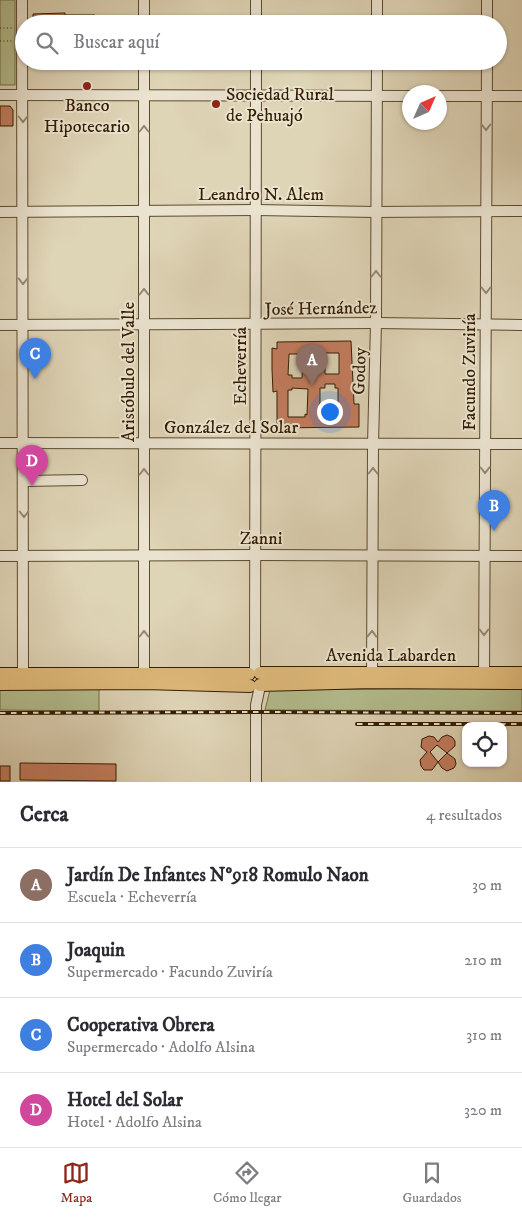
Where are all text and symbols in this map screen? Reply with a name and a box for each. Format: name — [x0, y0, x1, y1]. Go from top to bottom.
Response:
search box — [15, 15, 507, 70]
icon: search — [33, 29, 61, 57]
text: Buscar aquí — [73, 31, 159, 54]
marker: Banco Hipotecario — [81, 80, 93, 92]
place label: Sociedad Rural de Pehuajó — [226, 84, 335, 127]
north arrow — [402, 85, 447, 130]
place label: Banco Hipotecario — [44, 95, 130, 138]
marker: Sociedad Rural de Pehuajó — [210, 98, 222, 110]
one-way arrow — [18, 115, 28, 123]
one-way arrow — [481, 124, 491, 132]
one-way arrow — [139, 125, 149, 133]
street label: Leandro N. Alem — [198, 184, 324, 206]
one-way arrow — [371, 269, 381, 277]
one-way arrow — [18, 278, 28, 285]
one-way arrow — [481, 286, 491, 294]
one-way arrow — [139, 288, 149, 296]
street label: José Hernández — [263, 297, 378, 321]
street label: Aristóbulo del Valle — [118, 302, 140, 442]
street label: Facundo Zuviría — [459, 313, 481, 431]
street label: Echeverría — [230, 326, 252, 405]
pin: C — [19, 338, 51, 379]
pin: A — [296, 344, 328, 385]
street label: Godoy — [348, 346, 372, 395]
your location — [317, 399, 343, 425]
street label: González del Solar — [164, 417, 298, 439]
pin: D — [16, 445, 48, 486]
one-way arrow — [480, 466, 490, 474]
one-way arrow — [368, 467, 378, 474]
one-way arrow — [139, 468, 149, 476]
pin: B — [478, 490, 510, 531]
one-way arrow — [18, 510, 29, 518]
street label: Zanni — [240, 528, 282, 550]
one-way arrow — [367, 629, 377, 637]
one-way arrow — [479, 629, 489, 637]
one-way arrow — [139, 630, 149, 638]
street label: Avenida Labarden — [326, 645, 457, 667]
map controls — [462, 722, 507, 767]
button: locate — [462, 722, 507, 767]
text: Cerca — [20, 802, 68, 828]
text: 4 resultados — [426, 805, 502, 825]
text: Jardín De Infantes Nº918 Romulo Naon — [67, 864, 369, 887]
text: A — [31, 875, 41, 895]
text: 30 m — [472, 875, 502, 895]
text: Escuela · Echeverría — [67, 887, 197, 907]
text: Joaquin — [67, 939, 125, 962]
text: B — [31, 950, 41, 970]
text: 210 m — [464, 950, 502, 970]
text: Supermercado · Facundo Zuviría — [67, 962, 273, 982]
text: Cooperativa Obrera — [67, 1014, 215, 1037]
text: C — [31, 1025, 41, 1045]
text: 310 m — [466, 1025, 502, 1045]
text: Supermercado · Adolfo Alsina — [67, 1037, 255, 1057]
text: Hotel del Solar — [67, 1089, 183, 1112]
text: D — [30, 1100, 42, 1120]
text: 320 m — [464, 1100, 502, 1120]
text: Hotel · Adolfo Alsina — [67, 1112, 202, 1132]
tab: Mapa — [60, 1159, 92, 1207]
tab: Cómo llegar — [213, 1159, 282, 1207]
tab: Guardados — [402, 1159, 462, 1207]

